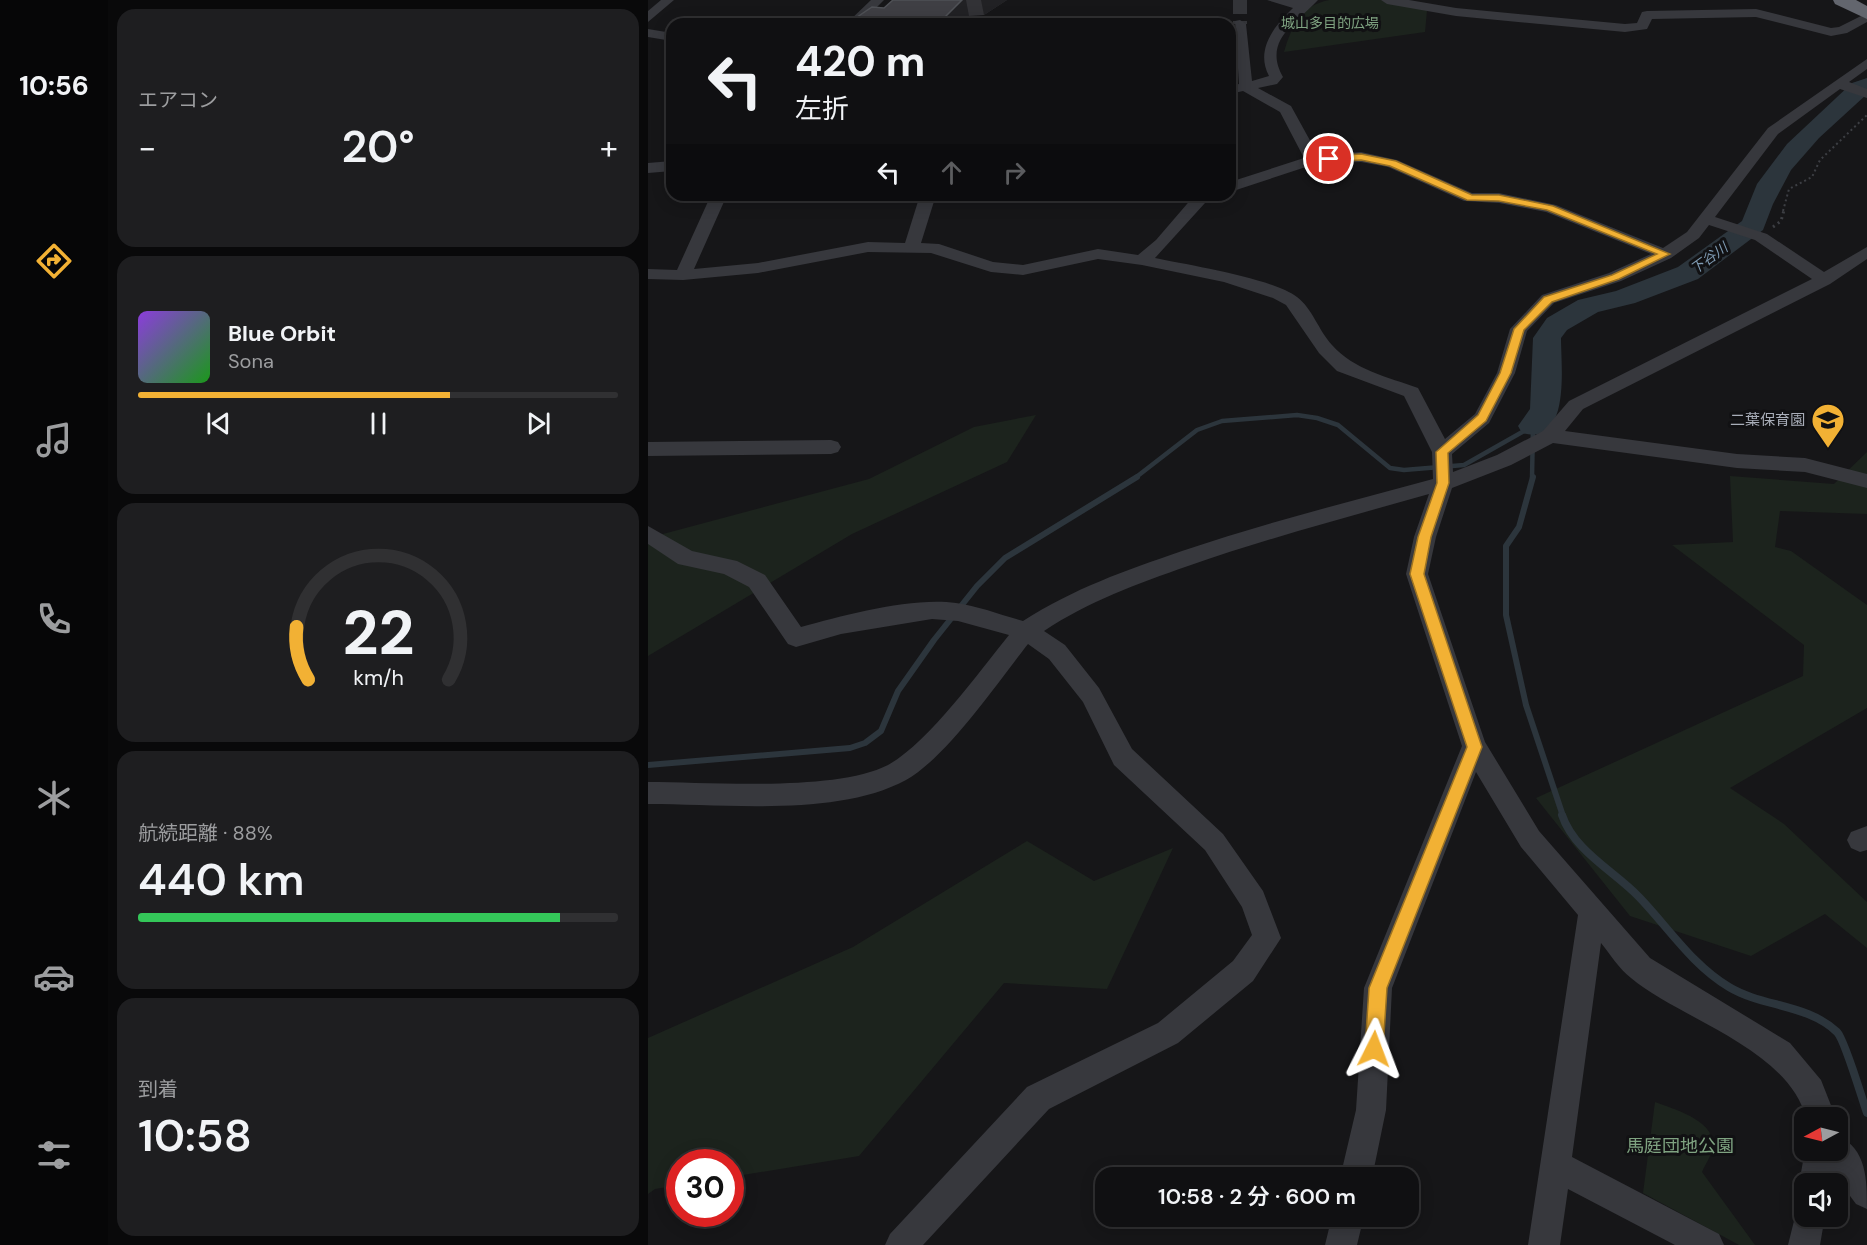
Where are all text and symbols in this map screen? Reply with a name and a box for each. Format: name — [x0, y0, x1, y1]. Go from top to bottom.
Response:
park label: 城山多目的広場 — [1281, 14, 1379, 32]
text: 420 m — [795, 34, 925, 89]
icon: left — [696, 42, 774, 120]
text: 10:56 — [19, 68, 89, 103]
text: エアコン — [138, 87, 218, 113]
text: 左折 — [795, 91, 849, 126]
text: 20° — [341, 117, 415, 176]
text: − — [138, 126, 156, 169]
text: + — [600, 126, 618, 169]
pin — [1303, 133, 1354, 184]
icon: arrive — [1312, 142, 1345, 175]
icon: left — [872, 156, 905, 189]
icon: ahead — [935, 156, 968, 189]
icon: right — [998, 156, 1031, 189]
water label: 下谷川 — [1687, 237, 1733, 278]
icon: directions — [33, 240, 75, 282]
text: Blue Orbit — [228, 319, 336, 348]
text: Sona — [228, 348, 274, 374]
school or university icon: 二葉保育園 — [1810, 402, 1846, 449]
icon: previous — [202, 407, 235, 440]
icon: pause — [362, 407, 395, 440]
icon: next — [522, 407, 555, 440]
place label: 二葉保育園 — [1730, 410, 1805, 430]
icon: music — [33, 419, 75, 461]
text: 22 — [342, 592, 414, 673]
icon: phone — [33, 598, 75, 640]
text: km/h — [353, 664, 403, 692]
icon: climate — [33, 777, 75, 819]
text: 航続距離 · 88% — [138, 820, 273, 846]
text: 440 km — [138, 850, 305, 909]
icon: car — [33, 956, 75, 998]
position arrow — [1342, 1017, 1406, 1081]
text: 到着 — [138, 1076, 178, 1102]
text: 10:58 — [138, 1106, 252, 1165]
north arrow — [1794, 1107, 1848, 1161]
map controls — [1794, 1107, 1848, 1227]
icon: filters — [33, 1134, 75, 1176]
park label: 馬庭団地公園 — [1626, 1134, 1734, 1158]
speed limit sign: 30 — [666, 1149, 744, 1227]
button: sound — [1794, 1173, 1848, 1227]
text: 10:58 · 2 分 · 600 m — [1158, 1182, 1356, 1211]

